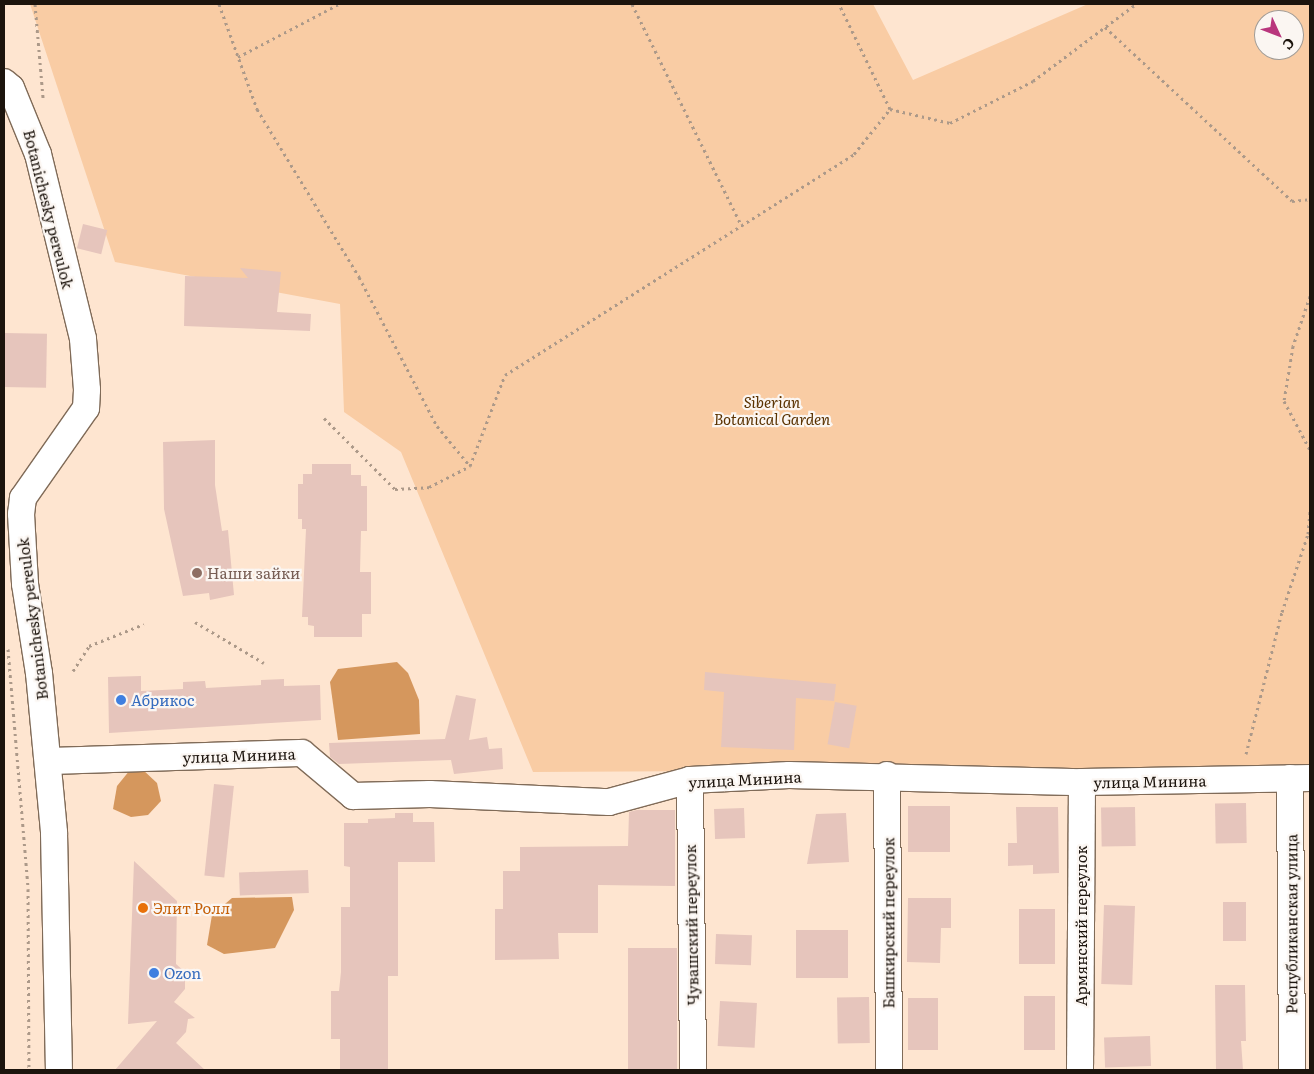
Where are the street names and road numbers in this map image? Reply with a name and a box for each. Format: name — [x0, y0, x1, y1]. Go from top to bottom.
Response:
street label: Botanichesky pereulok — [21, 128, 77, 290]
street label: Botanichesky pereulok — [13, 537, 51, 701]
street label: улица Минина — [182, 744, 296, 766]
street label: улица Минина — [688, 767, 802, 791]
street label: улица Минина — [1093, 771, 1207, 791]
street label: Республиканская улица — [1282, 834, 1300, 1014]
street label: Башкирский переулок — [879, 838, 897, 1008]
street label: Чувашский переулок — [681, 844, 701, 1006]
street label: Армянский переулок — [1072, 846, 1090, 1006]

